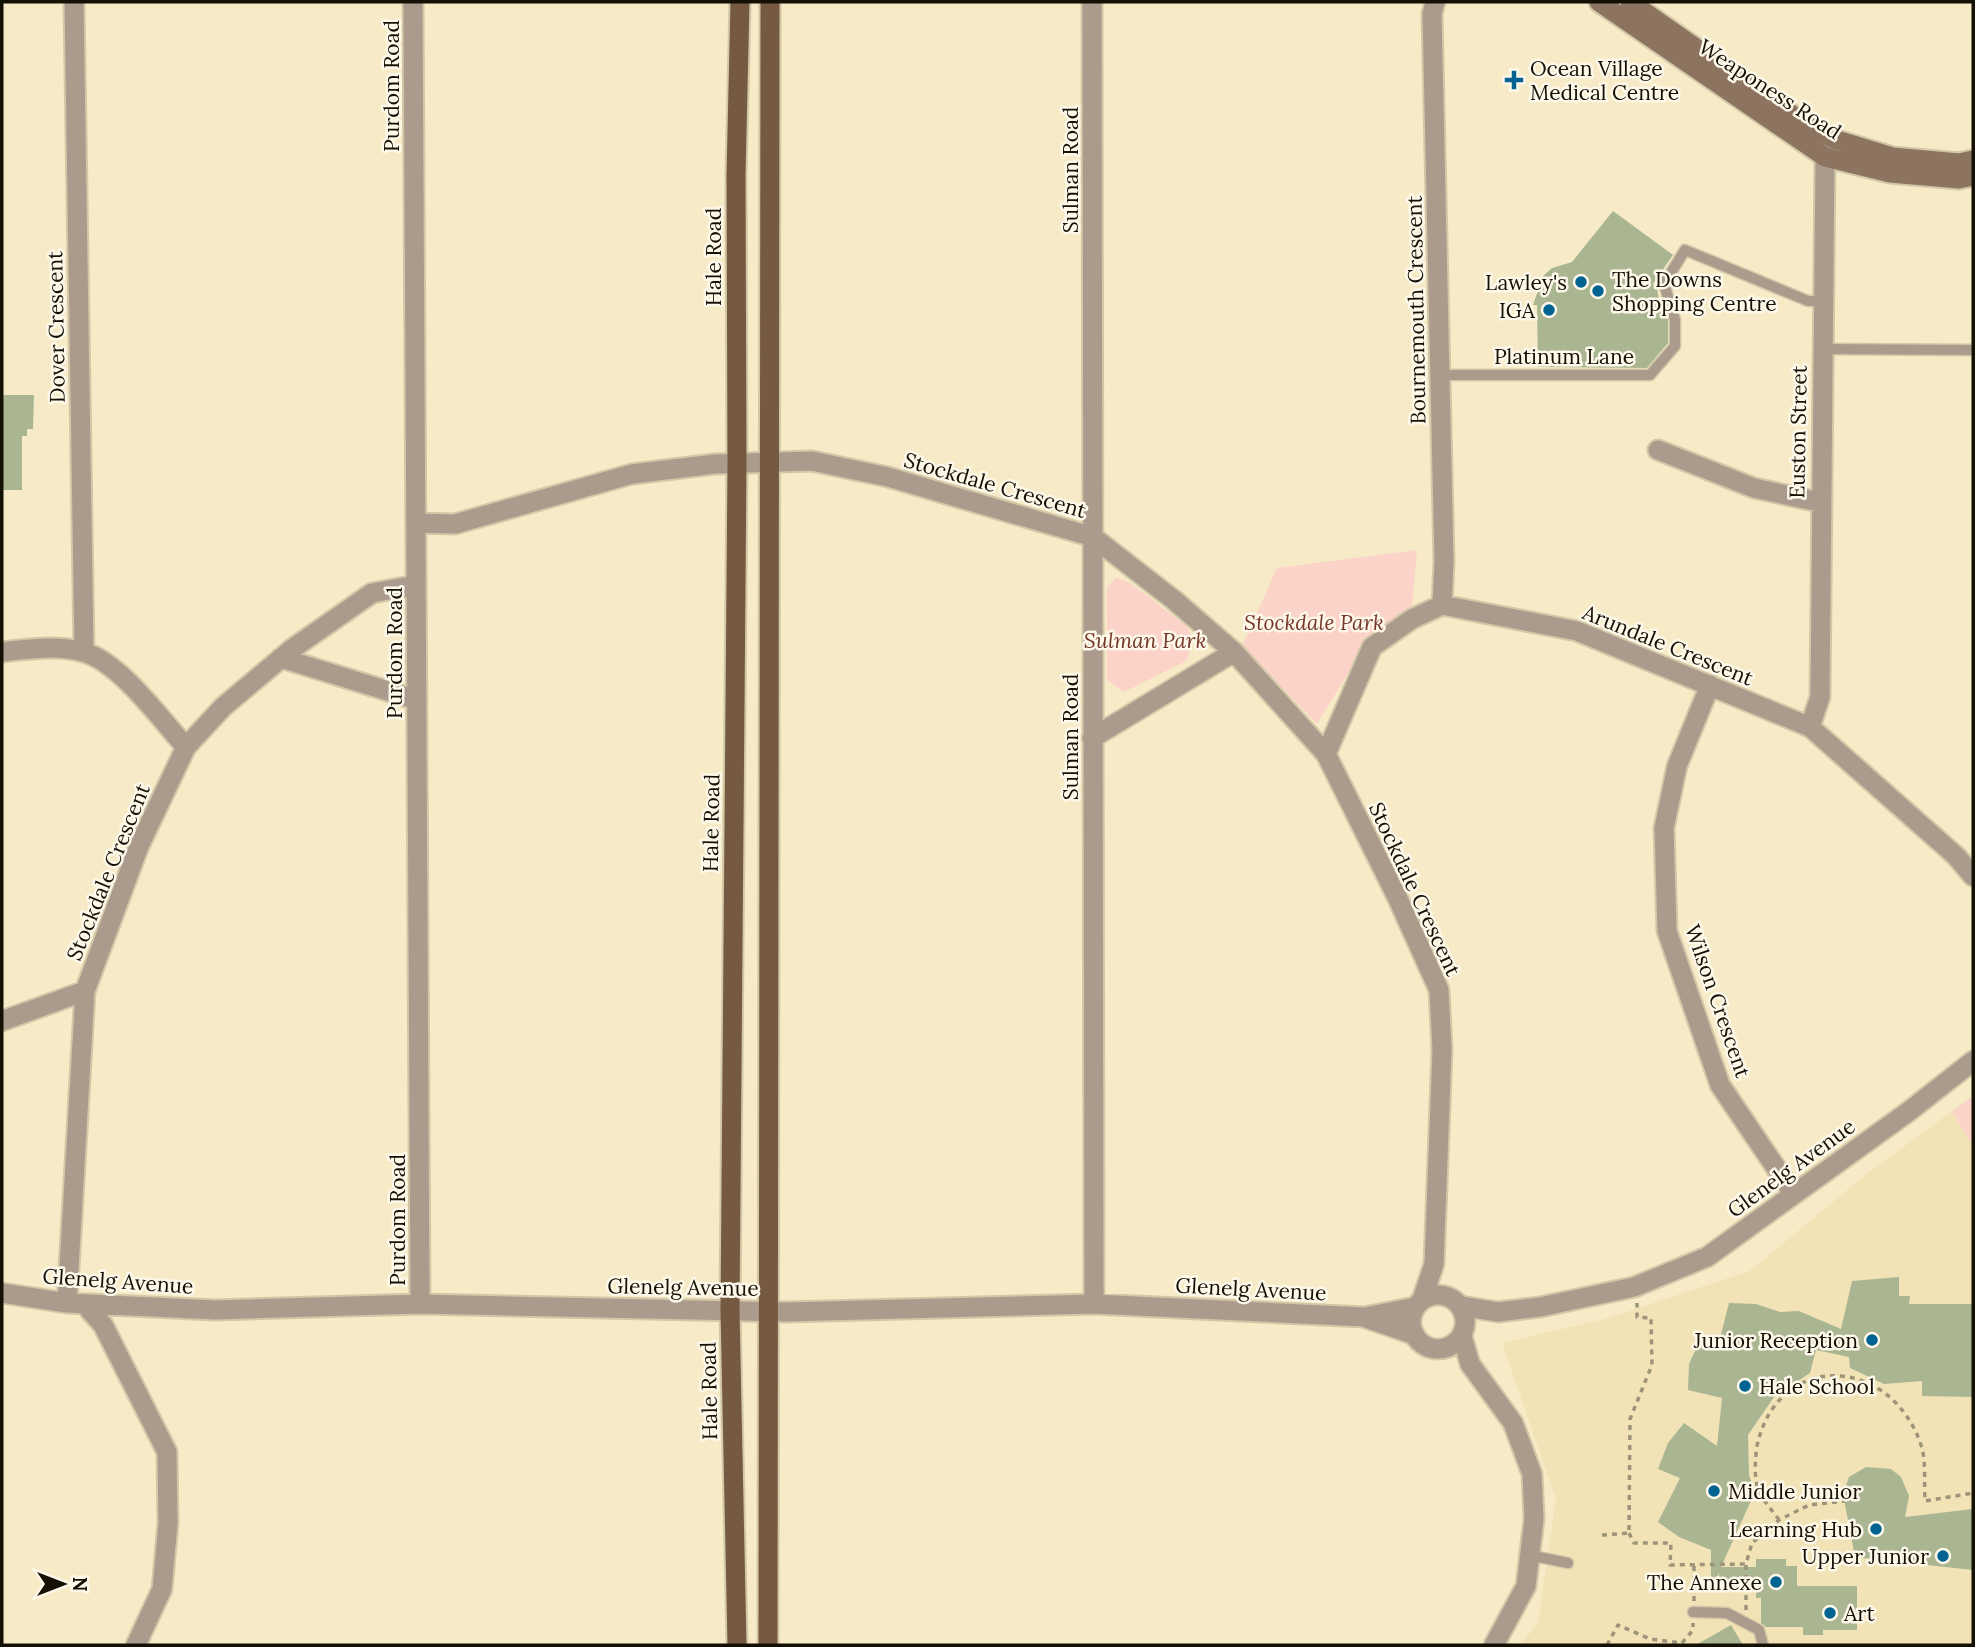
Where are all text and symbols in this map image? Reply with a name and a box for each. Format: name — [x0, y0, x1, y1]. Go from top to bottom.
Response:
street label: Purdom Road — [378, 20, 405, 152]
street label: Weaponess Road — [1693, 33, 1847, 145]
place label: Ocean Village Medical Centre — [1530, 55, 1679, 106]
marker: Ocean Village Medical Centre — [1504, 70, 1524, 90]
street label: Sulman Road — [1057, 107, 1084, 233]
street label: Bournemouth Crescent — [1400, 195, 1431, 425]
street label: Hale Road — [700, 208, 727, 306]
street label: Dover Crescent — [41, 250, 71, 403]
place label: The Downs Shopping Centre — [1612, 266, 1777, 317]
place label: Lawley's — [1485, 269, 1567, 296]
marker: Lawley's — [1573, 274, 1589, 290]
marker: The Downs Shopping Centre — [1590, 283, 1606, 299]
place label: IGA — [1499, 297, 1536, 324]
marker: IGA — [1541, 302, 1557, 318]
street label: Platinum Lane — [1494, 343, 1634, 370]
street label: Euston Street — [1783, 364, 1813, 499]
street label: Stockdale Crescent — [901, 446, 1090, 524]
street label: Purdom Road — [381, 587, 408, 719]
street label: Arundale Crescent — [1578, 598, 1758, 692]
park label: Stockdale Park — [1244, 609, 1384, 636]
park label: Sulman Park — [1084, 627, 1206, 654]
street label: Sulman Road — [1057, 674, 1084, 800]
street label: Hale Road — [697, 774, 725, 872]
street label: Stockdale Crescent — [60, 779, 156, 964]
street label: Stockdale Crescent — [1363, 798, 1467, 981]
street label: Wilson Crescent — [1679, 921, 1757, 1082]
street label: Glenelg Avenue — [1722, 1113, 1860, 1223]
street label: Purdom Road — [384, 1154, 411, 1286]
street label: Glenelg Avenue — [42, 1262, 194, 1300]
street label: Glenelg Avenue — [607, 1272, 759, 1302]
street label: Glenelg Avenue — [1175, 1272, 1327, 1306]
place label: Junior Reception — [1693, 1327, 1858, 1354]
marker: Junior Reception — [1864, 1332, 1880, 1348]
street label: Hale Road — [695, 1342, 723, 1440]
place label: Hale School — [1759, 1373, 1875, 1400]
marker: Hale School — [1737, 1378, 1753, 1394]
place label: Middle Junior — [1728, 1478, 1861, 1505]
marker: Middle Junior — [1706, 1483, 1722, 1499]
place label: Learning Hub — [1729, 1516, 1862, 1543]
marker: Learning Hub — [1868, 1521, 1884, 1537]
place label: Upper Junior — [1802, 1543, 1929, 1570]
marker: Upper Junior — [1935, 1548, 1951, 1564]
north arrow — [28, 1549, 98, 1619]
place label: The Annexe — [1647, 1569, 1762, 1596]
marker: The Annexe — [1768, 1574, 1784, 1590]
text: N — [68, 1577, 92, 1592]
place label: Art — [1843, 1600, 1875, 1627]
marker: Art — [1822, 1605, 1838, 1621]

